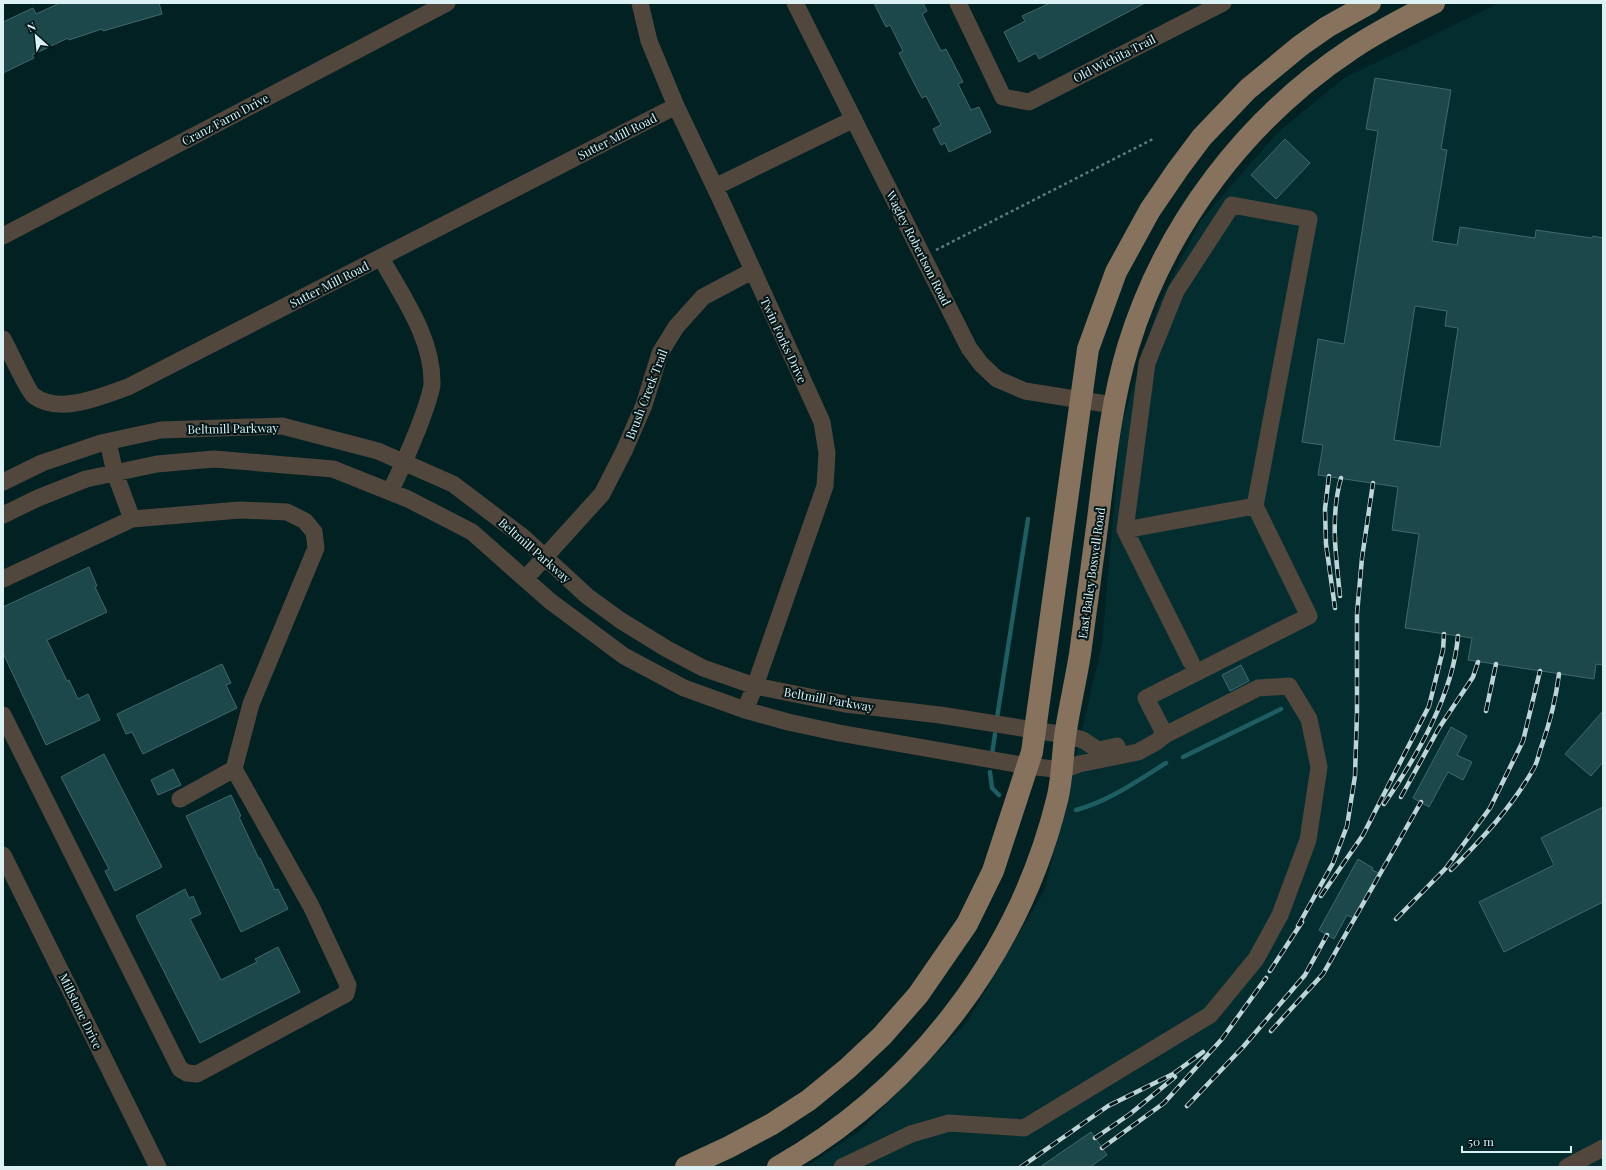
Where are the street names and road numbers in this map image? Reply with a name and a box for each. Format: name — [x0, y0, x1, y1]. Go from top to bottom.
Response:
street label: Old Wichita Trail — [1070, 30, 1159, 86]
street label: Cranz Farm Drive — [179, 89, 271, 149]
street label: Sutter Mill Road — [575, 109, 659, 163]
street label: Wagley Robertson Road — [883, 187, 955, 308]
street label: Sutter Mill Road — [287, 257, 371, 311]
street label: Twin Forks Drive — [757, 295, 811, 385]
street label: Brush Creek Trail — [621, 346, 671, 441]
street label: Beltmill Parkway — [187, 419, 279, 437]
street label: East Bailey Boswell Road — [1074, 506, 1108, 640]
street label: Beltmill Parkway — [495, 514, 575, 586]
street label: Beltmill Parkway — [783, 683, 875, 715]
street label: Millstone Drive — [56, 970, 106, 1052]

